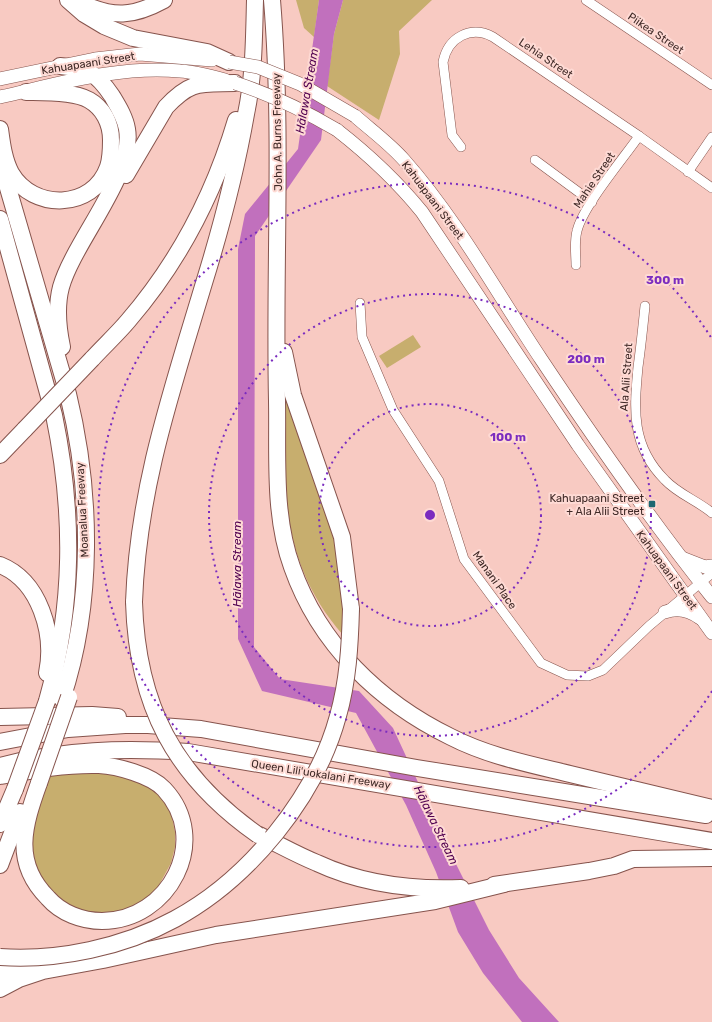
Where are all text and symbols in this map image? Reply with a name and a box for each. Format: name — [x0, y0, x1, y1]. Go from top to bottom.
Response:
street label: Piikea Street — [625, 10, 687, 57]
street label: Lehia Street — [516, 36, 576, 82]
water label: Hālawa Stream — [293, 47, 321, 135]
street label: Kahuapaani Street — [40, 50, 136, 77]
street label: John A. Burns Freeway — [270, 73, 285, 191]
street label: Mahie Street — [571, 149, 618, 211]
street label: Kahuapaani Street — [399, 159, 467, 243]
text: 300 m — [646, 273, 684, 287]
street label: Ala Alii Street — [618, 342, 635, 412]
text: 200 m — [567, 352, 605, 366]
text: 100 m — [490, 430, 526, 444]
street label: Moanalua Freeway — [74, 462, 91, 558]
place label: Kahuapaani Street + Ala Alii Street — [549, 492, 645, 518]
marker: Kahuapaani Street + Ala Alii Street — [647, 499, 657, 509]
centre of rings — [423, 508, 437, 522]
water label: Hālawa Stream — [230, 521, 244, 607]
street label: Kahuapaani Street — [634, 528, 700, 613]
street label: Manani Place — [470, 549, 519, 612]
street label: Queen Liliʻuokalani Freeway — [250, 757, 392, 792]
water label: Hālawa Stream — [411, 783, 461, 867]

